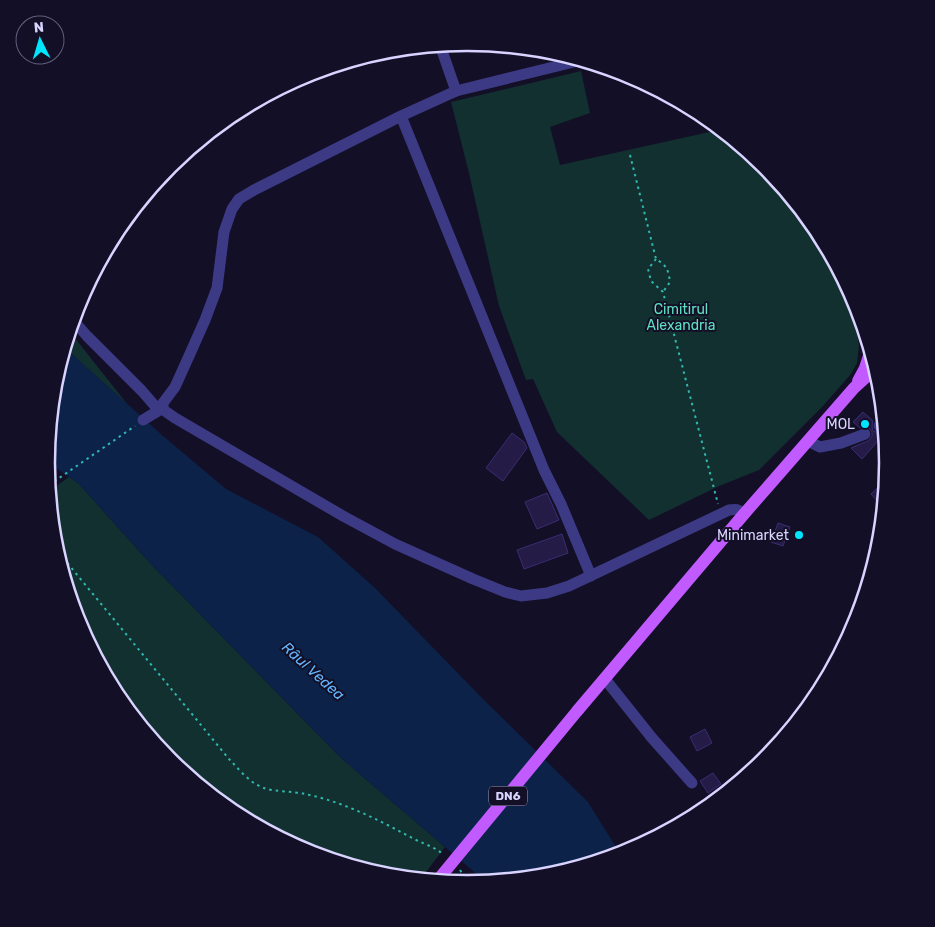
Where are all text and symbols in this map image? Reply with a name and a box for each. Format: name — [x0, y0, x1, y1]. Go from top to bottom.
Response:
north arrow — [15, 15, 65, 65]
text: N — [33, 19, 45, 36]
park label: Cimitirul Alexandria — [647, 301, 715, 334]
place label: MOL — [827, 416, 855, 433]
marker: MOL — [859, 418, 871, 430]
place label: Minimarket — [717, 527, 790, 544]
marker: Minimarket — [793, 529, 805, 541]
water label: Râul Vedea — [278, 638, 348, 704]
road number: DN6 — [489, 786, 527, 806]

